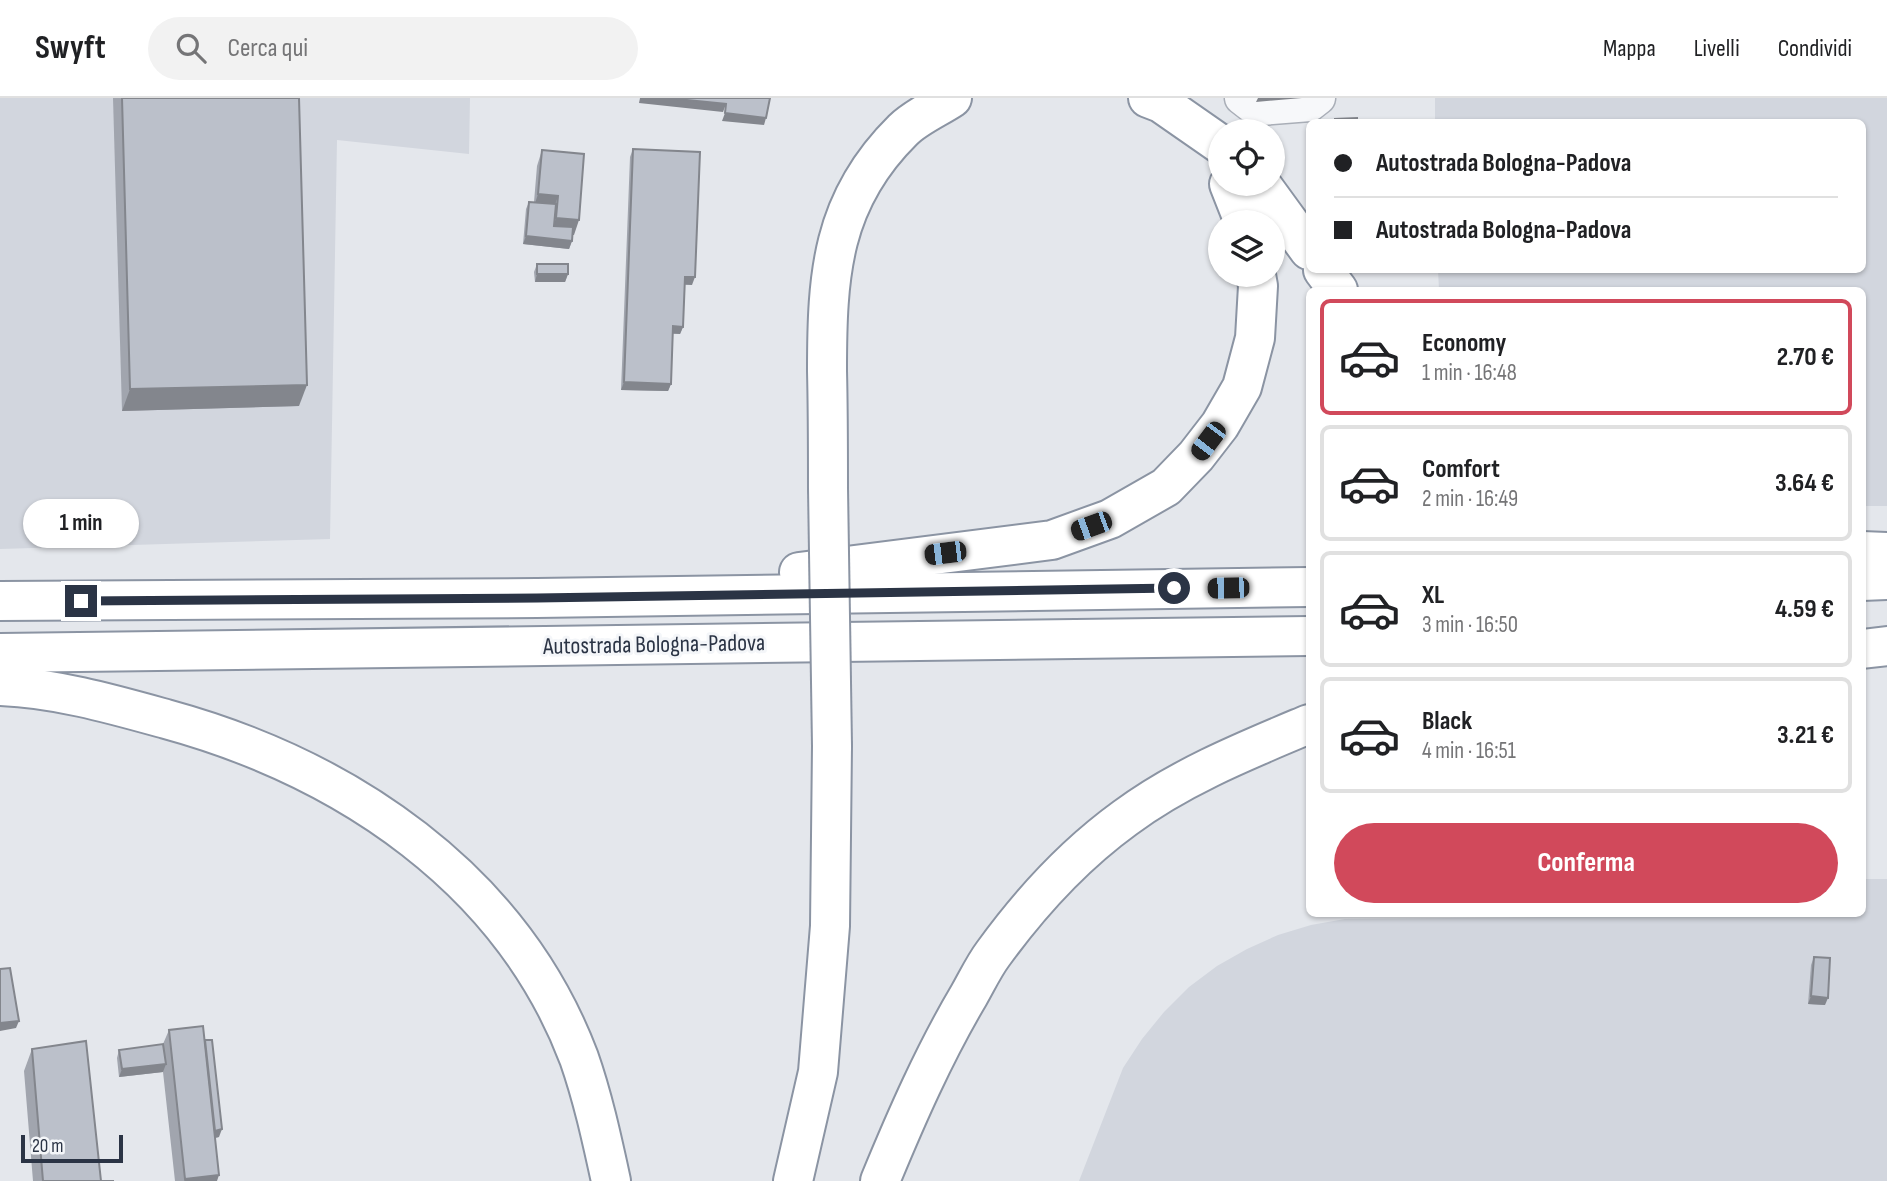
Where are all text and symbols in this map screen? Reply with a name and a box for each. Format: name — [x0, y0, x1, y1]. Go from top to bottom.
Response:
search box — [148, 17, 638, 80]
text: Swyft — [35, 28, 106, 68]
icon: search — [172, 29, 210, 67]
text: Cerca qui — [228, 33, 308, 64]
text: Mappa — [1603, 34, 1656, 63]
text: Livelli — [1694, 34, 1740, 63]
text: Condividi — [1778, 34, 1852, 63]
map controls — [1208, 119, 1285, 287]
button: locate — [1208, 119, 1285, 196]
text: Autostrada Bologna-Padova — [1376, 148, 1631, 179]
button: layers — [1208, 210, 1285, 287]
text: Autostrada Bologna-Padova — [1376, 215, 1631, 246]
icon: car — [1338, 326, 1401, 389]
text: Economy — [1422, 328, 1506, 359]
text: 2.70 € — [1777, 342, 1834, 373]
text: 1 min · 16:48 — [1422, 359, 1517, 387]
car — [1187, 418, 1230, 464]
icon: car — [1338, 452, 1401, 515]
text: Comfort — [1422, 454, 1500, 485]
text: 3.64 € — [1775, 468, 1834, 499]
text: 2 min · 16:49 — [1422, 485, 1518, 513]
callout: 1 min — [23, 500, 139, 548]
text: 1 min — [60, 509, 102, 537]
car — [1068, 509, 1115, 543]
car — [923, 540, 968, 566]
route start — [1158, 572, 1190, 604]
car — [1207, 577, 1250, 599]
icon: car — [1338, 578, 1401, 641]
text: XL — [1422, 580, 1444, 611]
route end — [65, 585, 97, 617]
text: 4.59 € — [1775, 594, 1834, 625]
text: 3 min · 16:50 — [1422, 611, 1518, 639]
street label: Autostrada Bologna-Padova — [542, 628, 765, 661]
icon: car — [1338, 704, 1401, 767]
text: Black — [1422, 706, 1472, 737]
text: 3.21 € — [1777, 720, 1834, 751]
text: 4 min · 16:51 — [1422, 737, 1516, 765]
button: Conferma — [1334, 823, 1838, 903]
scale bar — [21, 1132, 122, 1164]
text: 20 m — [32, 1135, 64, 1158]

